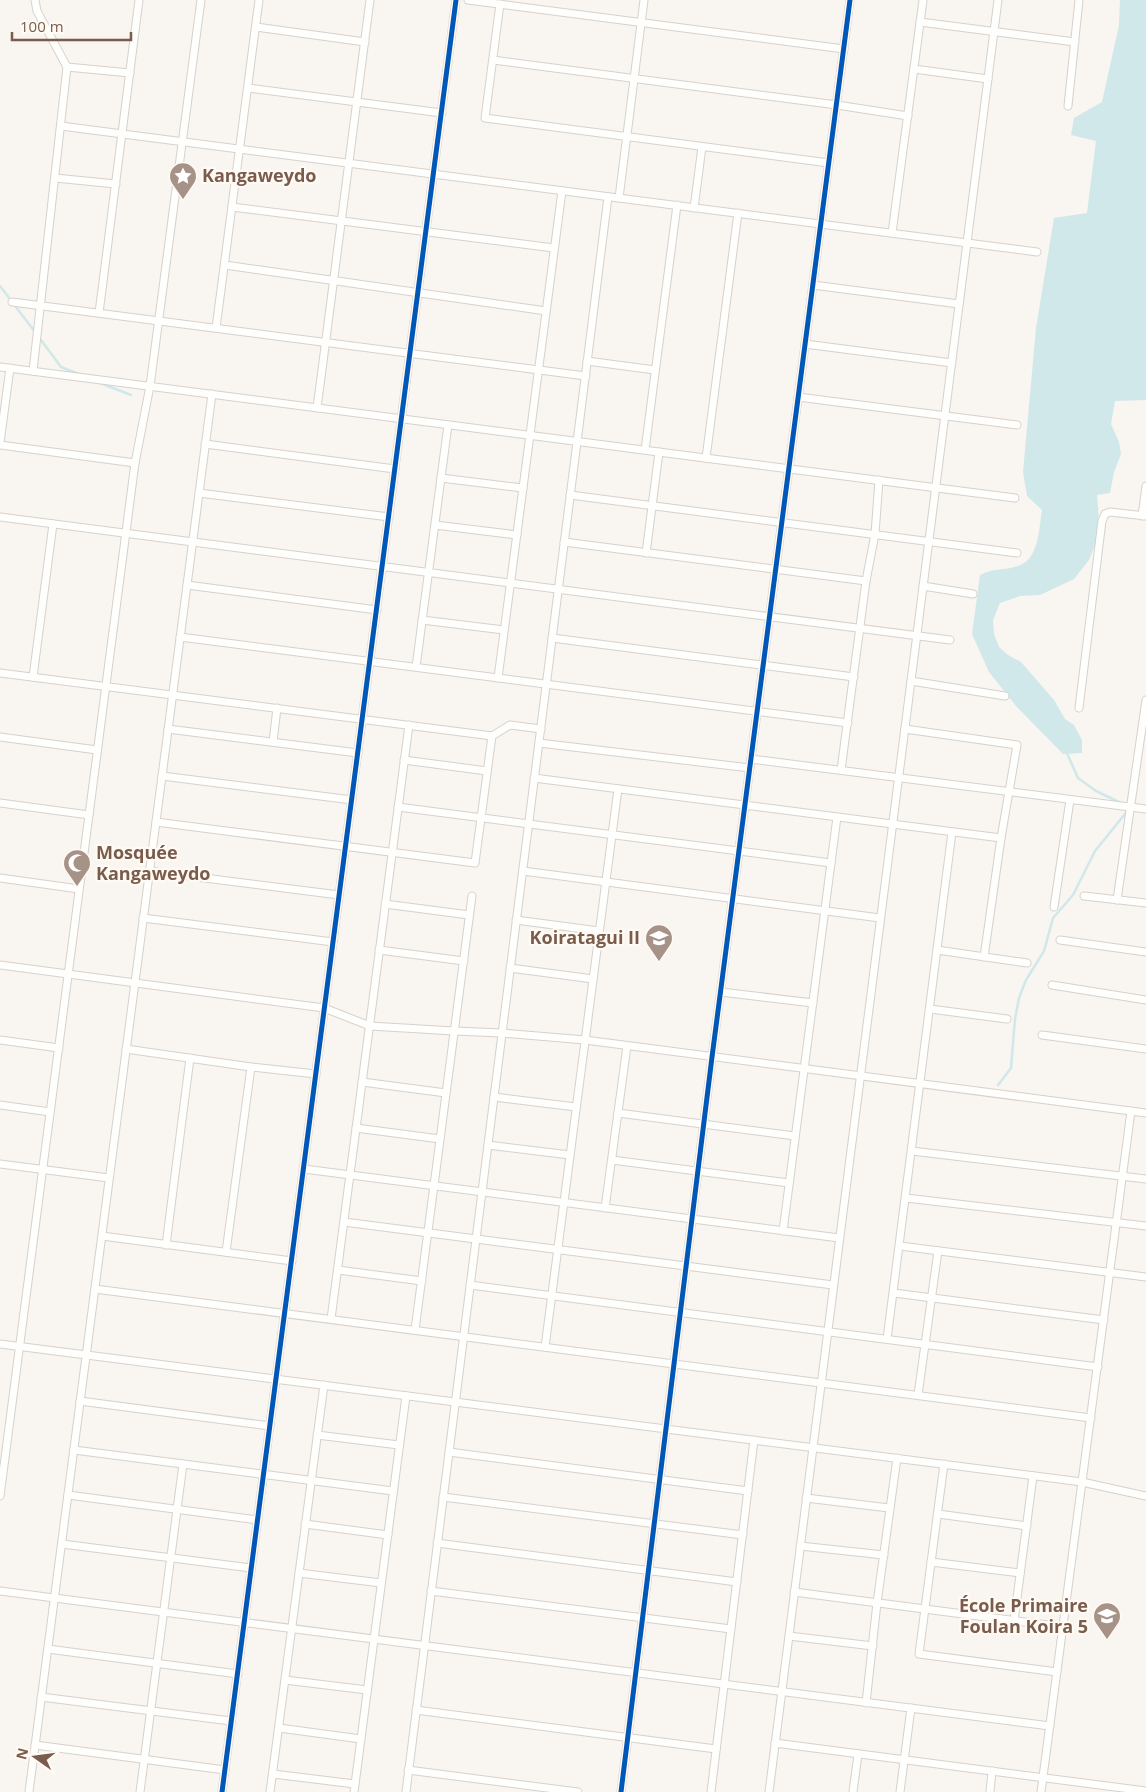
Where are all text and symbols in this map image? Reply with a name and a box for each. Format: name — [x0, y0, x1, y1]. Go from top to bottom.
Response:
scale bar — [12, 10, 131, 42]
text: 100 m — [20, 16, 64, 36]
place icon: Kangaweydo — [168, 161, 198, 200]
place label: Kangaweydo — [202, 163, 317, 187]
place label: Mosquée Kangaweydo — [96, 840, 211, 885]
mosque icon: Mosquée Kangaweydo — [62, 848, 92, 887]
school or university icon: Koiratagui II — [644, 923, 674, 962]
place label: Koiratagui II — [530, 925, 640, 949]
place label: École Primaire Foulan Koira 5 — [959, 1593, 1088, 1638]
school or university icon: École Primaire Foulan Koira 5 — [1092, 1601, 1122, 1640]
north arrow — [10, 1732, 60, 1782]
text: N — [11, 1746, 32, 1762]

